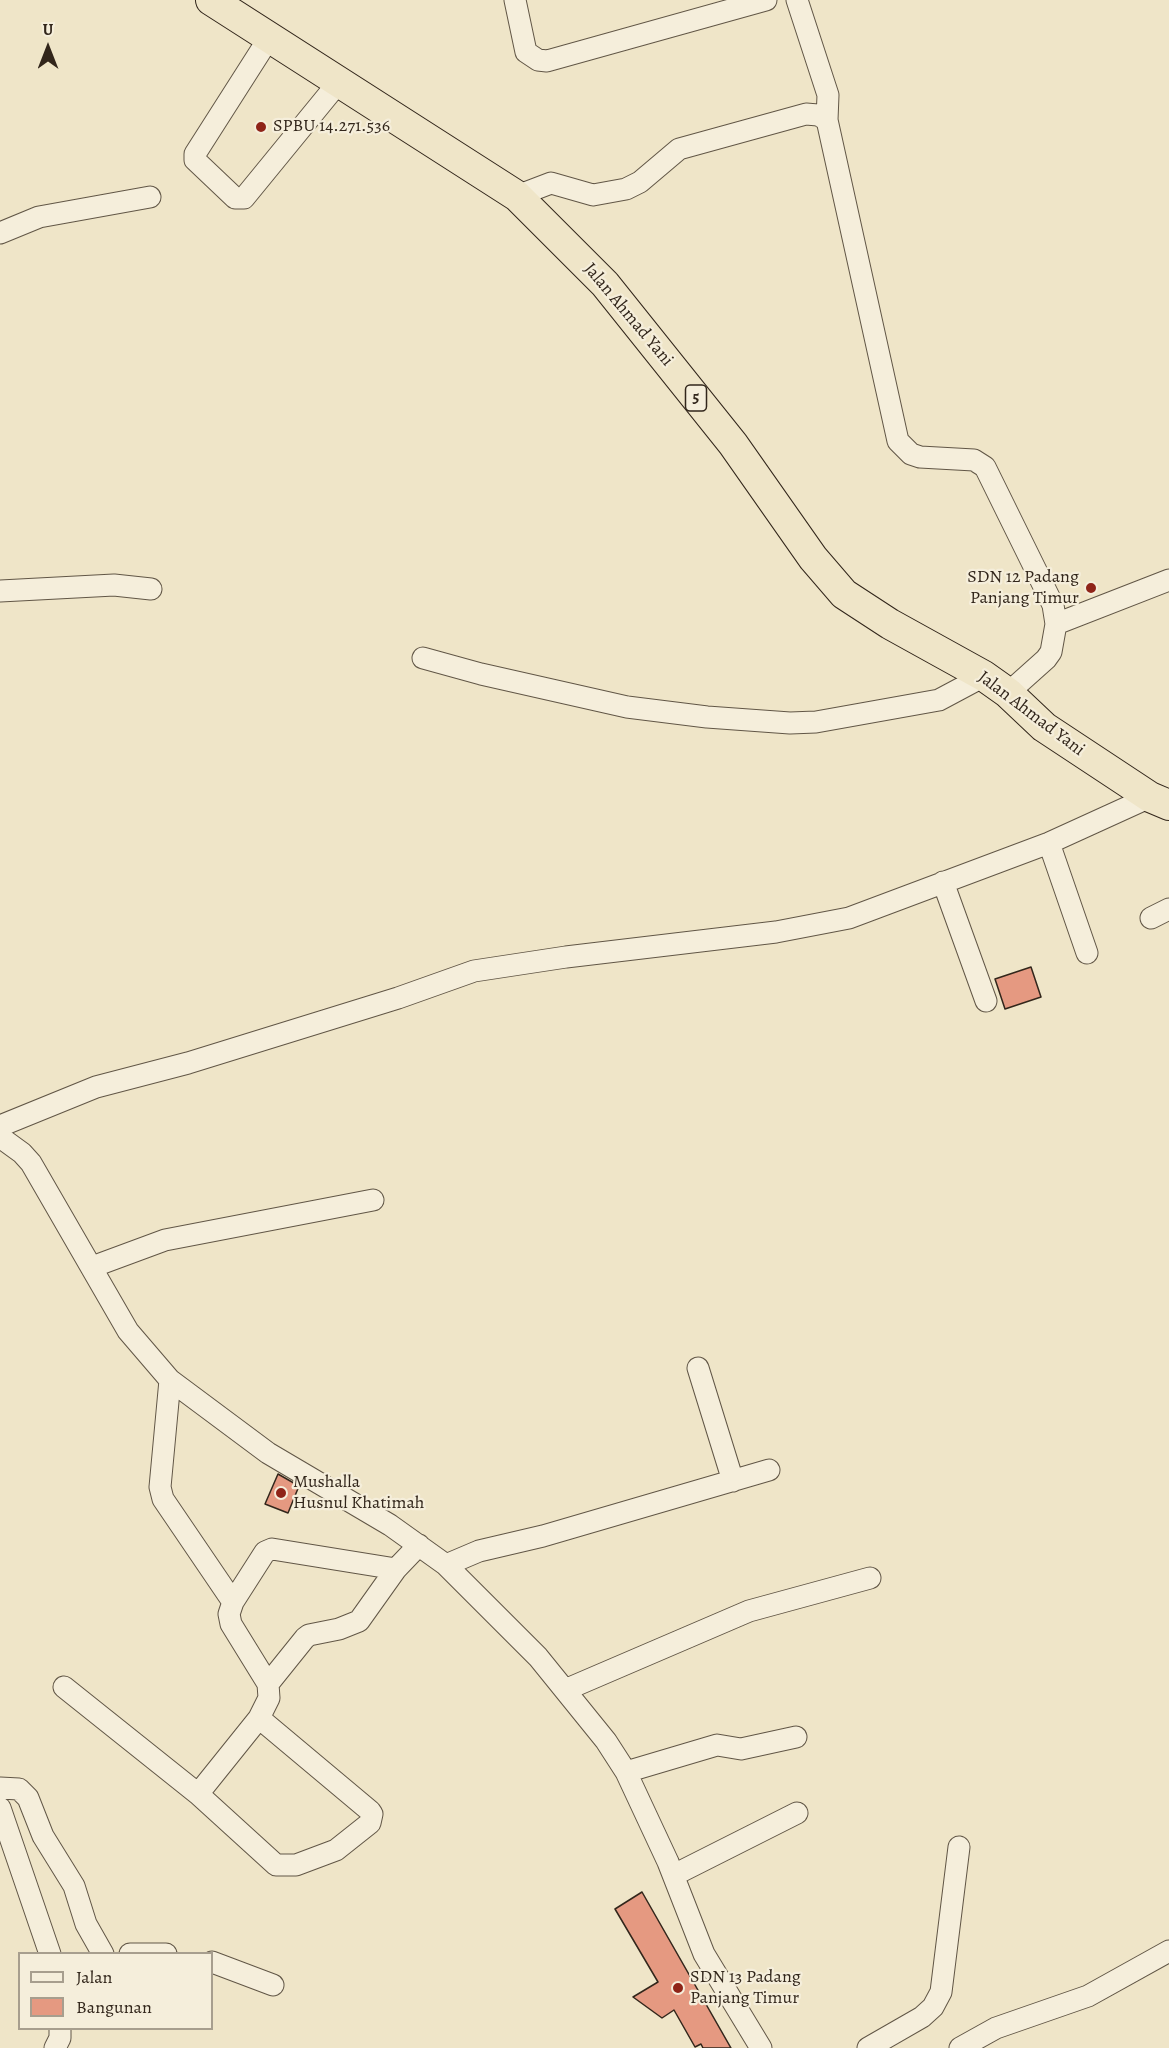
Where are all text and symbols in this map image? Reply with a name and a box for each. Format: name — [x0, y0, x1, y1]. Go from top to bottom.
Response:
north arrow — [18, 18, 78, 78]
text: U — [43, 19, 53, 41]
place label: SPBU 14.271.536 — [273, 116, 390, 138]
marker: SPBU 14.271.536 — [254, 120, 268, 134]
street label: Jalan Ahmad Yani — [579, 259, 677, 371]
road number: 5 — [686, 385, 706, 411]
place label: SDN 12 Padang Panjang Timur — [967, 567, 1079, 610]
marker: SDN 12 Padang Panjang Timur — [1084, 581, 1098, 595]
street label: Jalan Ahmad Yani — [973, 667, 1089, 761]
place label: Mushalla Husnul Khatimah — [293, 1472, 424, 1514]
marker: Mushalla Husnul Khatimah — [274, 1486, 288, 1500]
legend — [18, 1952, 213, 2030]
text: Jalan — [76, 1965, 112, 1989]
place label: SDN 13 Padang Panjang Timur — [690, 1967, 801, 2010]
marker: SDN 13 Padang Panjang Timur — [671, 1981, 685, 1995]
text: Bangunan — [76, 1995, 152, 2019]

